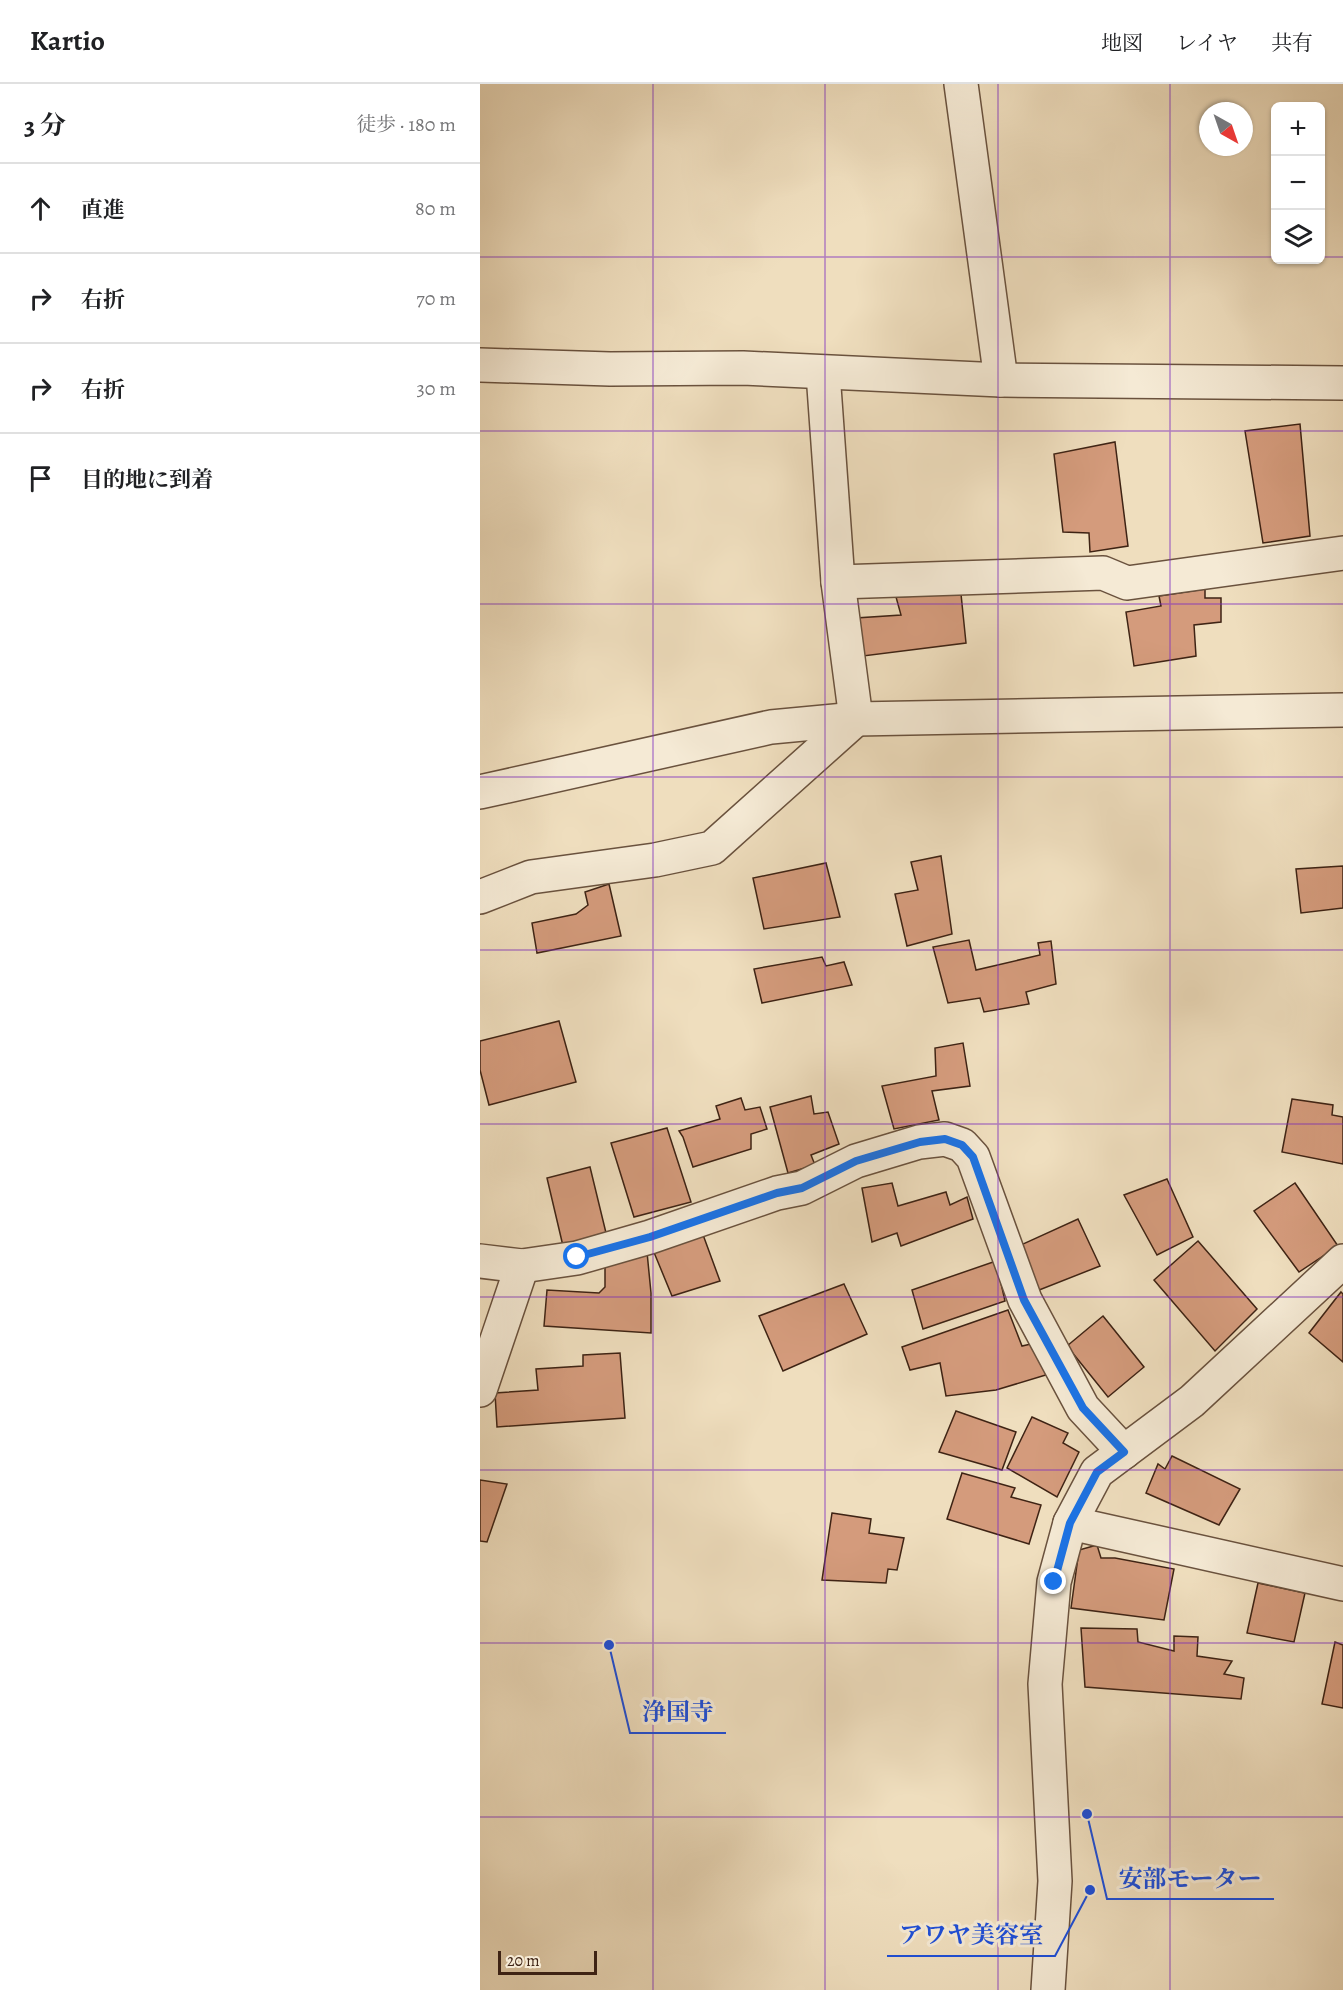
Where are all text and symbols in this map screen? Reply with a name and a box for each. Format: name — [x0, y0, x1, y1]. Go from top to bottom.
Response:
text: Kartio — [30, 22, 105, 60]
text: 地図 — [1101, 29, 1143, 57]
text: レイヤ — [1176, 29, 1238, 57]
text: 共有 — [1271, 29, 1313, 57]
north arrow — [1199, 102, 1253, 156]
map controls — [1271, 102, 1325, 264]
button: + — [1271, 102, 1325, 156]
text: 3 分 — [24, 108, 66, 143]
text: 徒歩 · 180 m — [356, 111, 456, 138]
button: − — [1271, 156, 1325, 210]
icon: ahead — [24, 192, 57, 225]
text: 直進 — [81, 195, 125, 225]
text: 80 m — [415, 195, 456, 222]
button: layers — [1271, 210, 1325, 264]
icon: right — [24, 282, 57, 315]
text: 右折 — [81, 285, 125, 315]
text: 70 m — [416, 285, 456, 312]
icon: right — [24, 372, 57, 405]
text: 右折 — [81, 375, 125, 405]
text: 30 m — [416, 375, 456, 402]
icon: arrive — [24, 462, 57, 495]
text: 目的地に到着 — [81, 465, 213, 495]
route start — [563, 1243, 589, 1269]
route end — [1040, 1568, 1066, 1594]
callout: 浄国寺 — [630, 1691, 726, 1733]
text: 浄国寺 — [642, 1696, 714, 1728]
callout: 安部モーター — [1107, 1857, 1274, 1899]
text: 安部モーター — [1118, 1863, 1262, 1895]
callout: アワヤ美容室 — [887, 1914, 1055, 1956]
text: アワヤ美容室 — [899, 1919, 1043, 1951]
scale bar — [498, 1948, 597, 1976]
text: 20 m — [507, 1950, 540, 1972]

